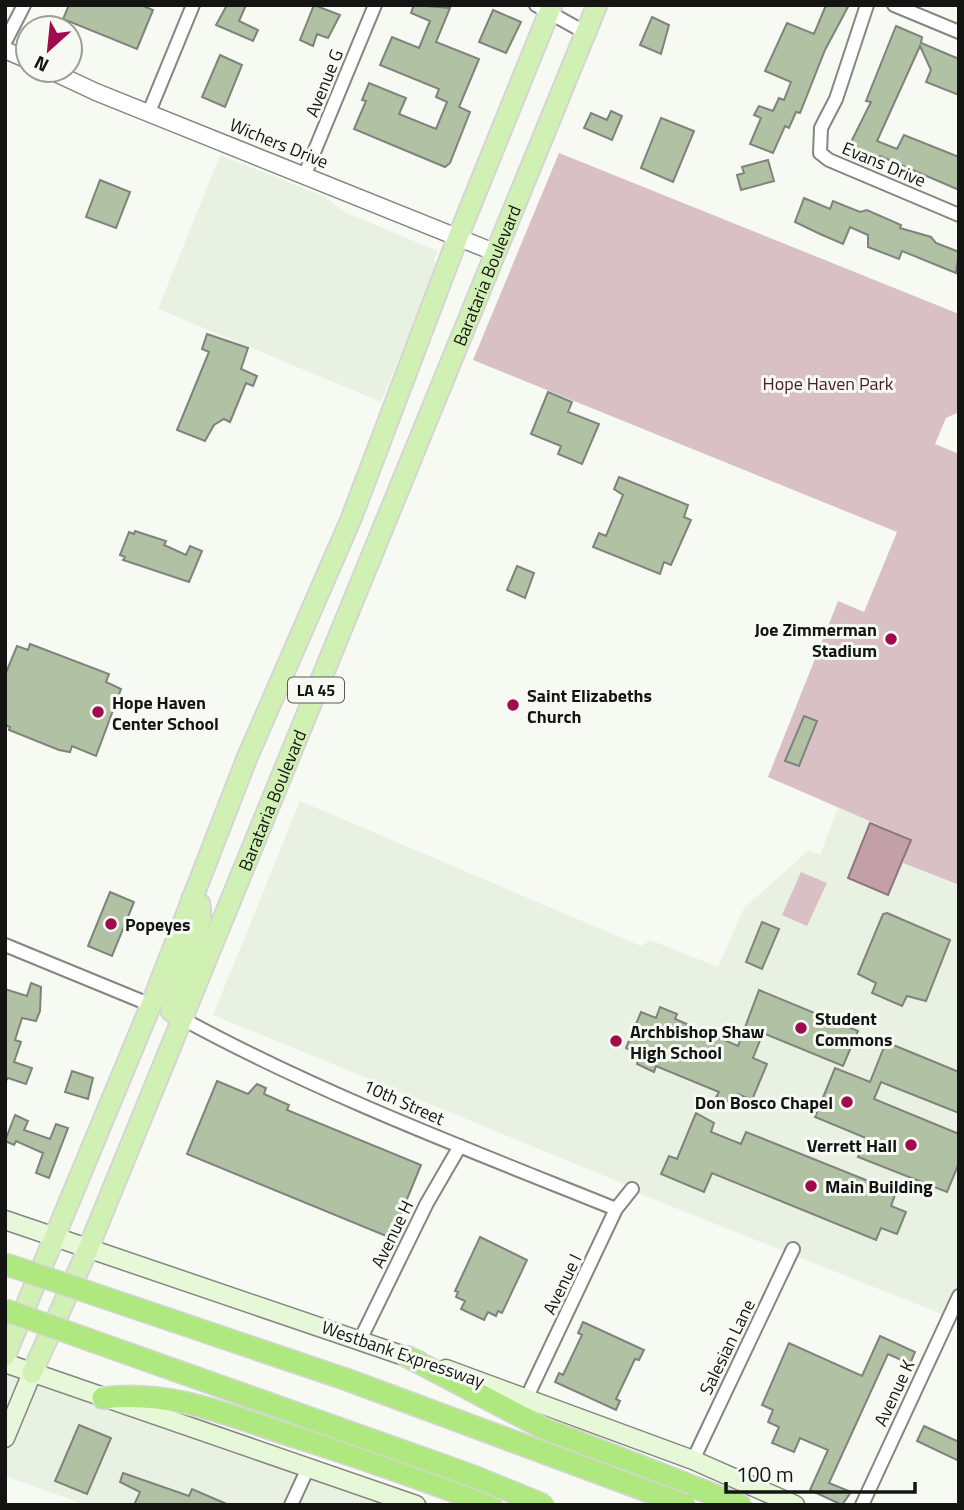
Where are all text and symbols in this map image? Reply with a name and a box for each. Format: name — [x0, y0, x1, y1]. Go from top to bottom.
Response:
north arrow — [14, 14, 84, 84]
street label: Avenue G — [298, 45, 350, 121]
text: N — [29, 49, 54, 81]
street label: Wichers Drive — [226, 111, 332, 175]
street label: Evans Drive — [838, 134, 930, 194]
street label: Barataria Boulevard — [445, 201, 527, 350]
park label: Hope Haven Park — [763, 370, 894, 397]
place label: Joe Zimmerman Stadium — [754, 616, 877, 664]
marker: Joe Zimmerman Stadium — [883, 631, 899, 647]
road number: LA 45 — [288, 678, 344, 702]
place label: Saint Elizabeths Church — [527, 682, 652, 730]
place label: Hope Haven Center School — [112, 689, 219, 737]
marker: Saint Elizabeths Church — [505, 697, 521, 713]
marker: Hope Haven Center School — [90, 704, 106, 720]
street label: Barataria Boulevard — [231, 726, 313, 875]
place label: Popeyes — [125, 911, 191, 938]
marker: Popeyes — [103, 916, 119, 932]
place label: Student Commons — [815, 1005, 892, 1053]
place label: Archbishop Shaw High School — [630, 1018, 765, 1066]
marker: Student Commons — [793, 1020, 809, 1036]
marker: Archbishop Shaw High School — [608, 1033, 624, 1049]
street label: 10th Street — [359, 1072, 450, 1132]
place label: Don Bosco Chapel — [695, 1089, 833, 1116]
marker: Don Bosco Chapel — [839, 1094, 855, 1110]
place label: Verrett Hall — [807, 1132, 897, 1159]
marker: Verrett Hall — [903, 1137, 919, 1153]
place label: Main Building — [825, 1173, 933, 1200]
marker: Main Building — [803, 1178, 819, 1194]
street label: Avenue H — [364, 1196, 420, 1272]
street label: Avenue I — [536, 1249, 588, 1319]
street label: Salesian Lane — [692, 1295, 762, 1399]
street label: Westbank Expressway — [318, 1313, 488, 1395]
street label: Avenue K — [867, 1355, 921, 1431]
scale bar — [726, 1450, 915, 1494]
text: 100 m — [736, 1458, 793, 1490]

